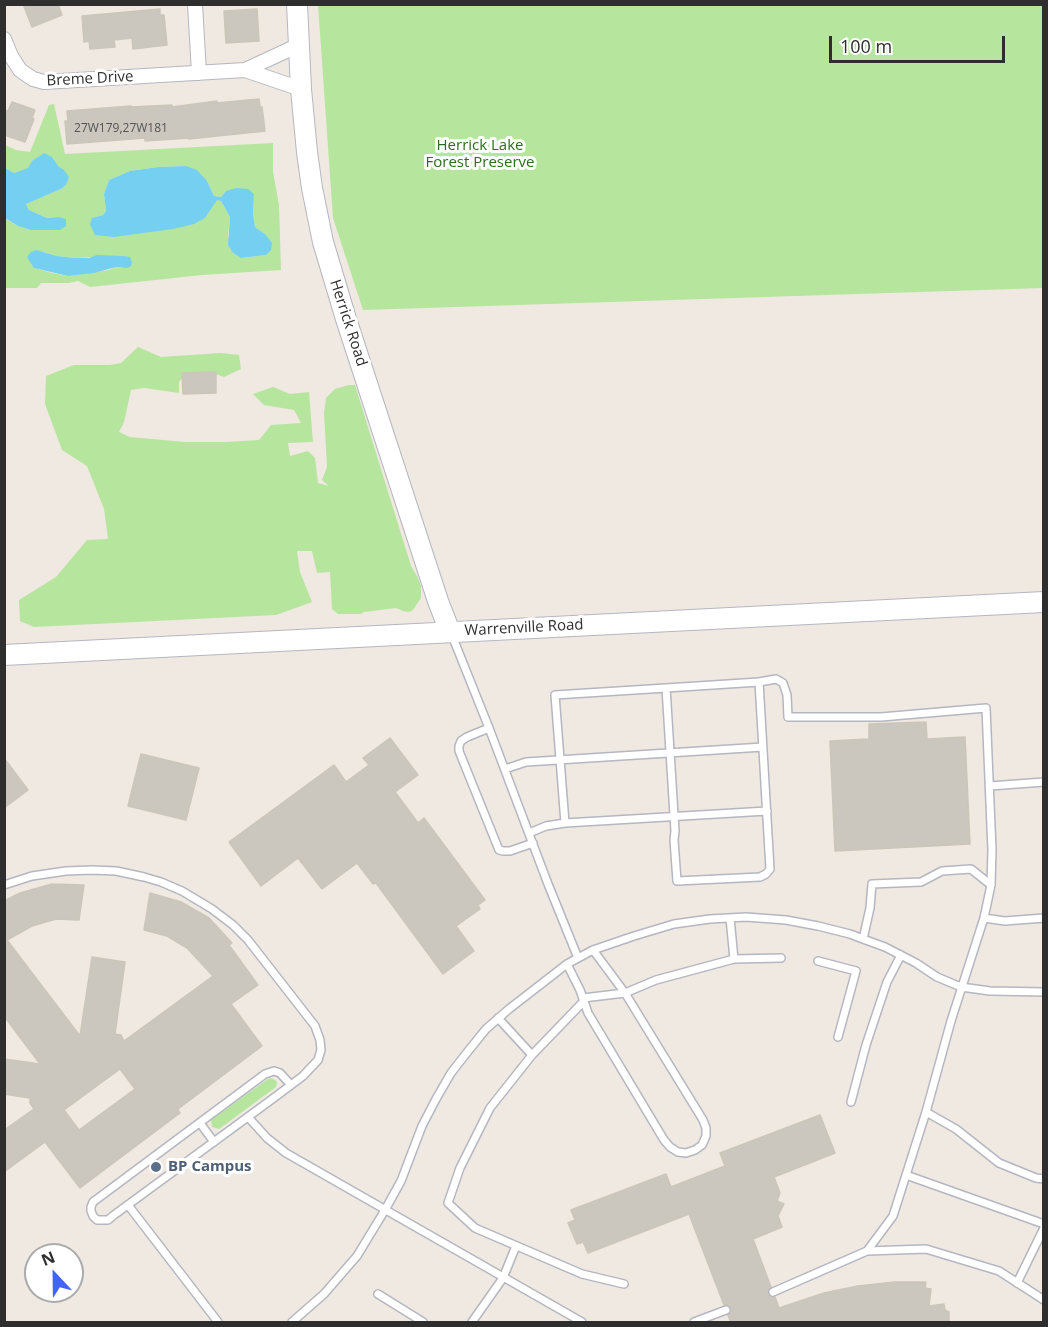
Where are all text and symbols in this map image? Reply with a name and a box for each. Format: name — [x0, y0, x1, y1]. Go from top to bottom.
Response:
scale bar — [832, 24, 1008, 62]
text: 100 m — [840, 34, 892, 58]
street label: Breme Drive — [46, 68, 134, 90]
house number: 27W179,27W181 — [74, 122, 168, 136]
park label: Herrick Lake Forest Preserve — [426, 137, 534, 172]
street label: Herrick Road — [325, 277, 371, 369]
street label: Warrenville Road — [464, 616, 584, 640]
place label: BP Campus — [168, 1158, 252, 1176]
marker: BP Campus — [149, 1160, 163, 1174]
north arrow — [24, 1243, 84, 1303]
text: N — [38, 1246, 58, 1271]

